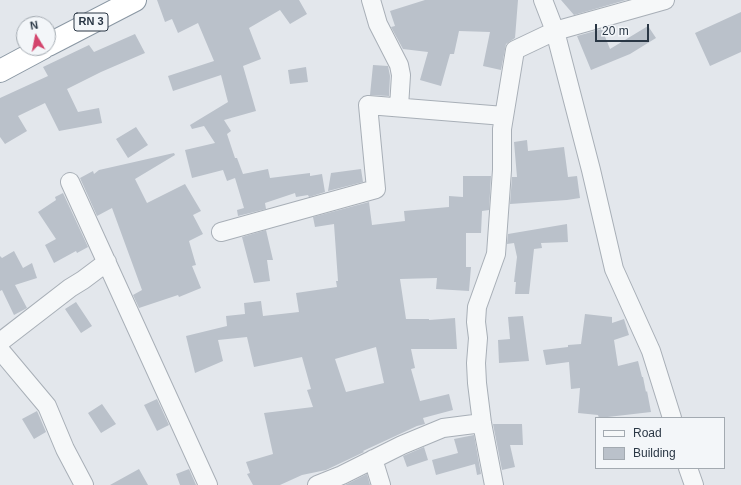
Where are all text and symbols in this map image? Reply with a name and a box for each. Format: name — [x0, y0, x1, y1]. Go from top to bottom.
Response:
road number: RN 3 — [74, 13, 108, 31]
north arrow — [16, 16, 56, 56]
scale bar — [597, 16, 651, 42]
text: N — [29, 19, 39, 32]
text: 20 m — [602, 24, 629, 38]
legend — [595, 417, 725, 469]
text: Road — [633, 426, 662, 440]
text: Building — [633, 446, 676, 460]

